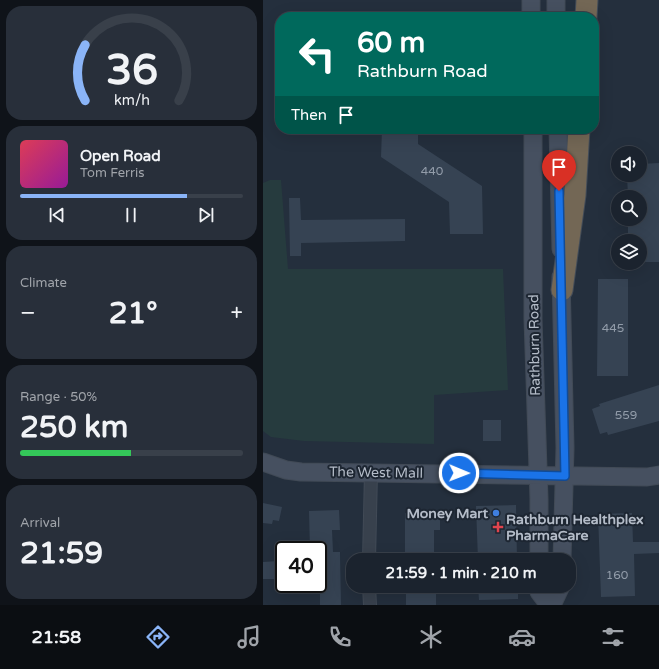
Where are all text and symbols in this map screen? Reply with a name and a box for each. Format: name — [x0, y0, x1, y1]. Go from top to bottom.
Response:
text: 60 m — [357, 26, 425, 60]
icon: left — [291, 28, 343, 80]
text: 36 — [105, 46, 158, 96]
text: Rathburn Road — [357, 60, 488, 82]
text: km/h — [114, 91, 149, 108]
icon: arrive — [335, 104, 357, 126]
text: Then — [291, 106, 327, 124]
map controls — [611, 146, 647, 270]
button: sound — [611, 146, 647, 182]
text: Open Road — [80, 147, 161, 165]
pin — [542, 150, 576, 191]
icon: arrive — [548, 156, 570, 178]
house number: 440 — [421, 164, 444, 178]
text: Tom Ferris — [80, 165, 144, 181]
button: search — [611, 190, 647, 226]
icon: previous — [46, 204, 68, 226]
icon: pause — [120, 204, 142, 226]
icon: next — [195, 204, 217, 226]
button: layers — [611, 234, 647, 270]
text: Climate — [20, 275, 67, 291]
street label: Rathburn Road — [525, 294, 544, 396]
text: 21° — [109, 295, 158, 332]
text: − — [20, 300, 36, 326]
text: + — [231, 300, 243, 326]
house number: 445 — [602, 321, 624, 335]
text: Range · 50% — [20, 389, 97, 405]
house number: 559 — [615, 408, 637, 422]
text: 250 km — [20, 409, 128, 446]
position arrow — [438, 452, 480, 494]
street label: The West Mall — [329, 463, 423, 482]
place label: Money Mart — [407, 505, 489, 522]
marker: Money Mart — [491, 508, 501, 518]
place label: Rathburn Healthplex PharmaCare — [506, 511, 644, 544]
text: Arrival — [20, 515, 60, 531]
marker: Rathburn Healthplex PharmaCare — [493, 522, 503, 532]
text: 21:59 — [20, 535, 103, 572]
speed limit sign: 40 — [275, 541, 327, 593]
text: 21:59 · 1 min · 210 m — [386, 564, 536, 582]
house number: 160 — [606, 568, 629, 582]
icon: directions — [144, 623, 172, 651]
icon: music — [235, 623, 263, 651]
icon: phone — [326, 623, 354, 651]
icon: climate — [417, 623, 445, 651]
icon: car — [508, 623, 536, 651]
icon: filters — [599, 623, 627, 651]
text: 21:58 — [32, 626, 81, 648]

